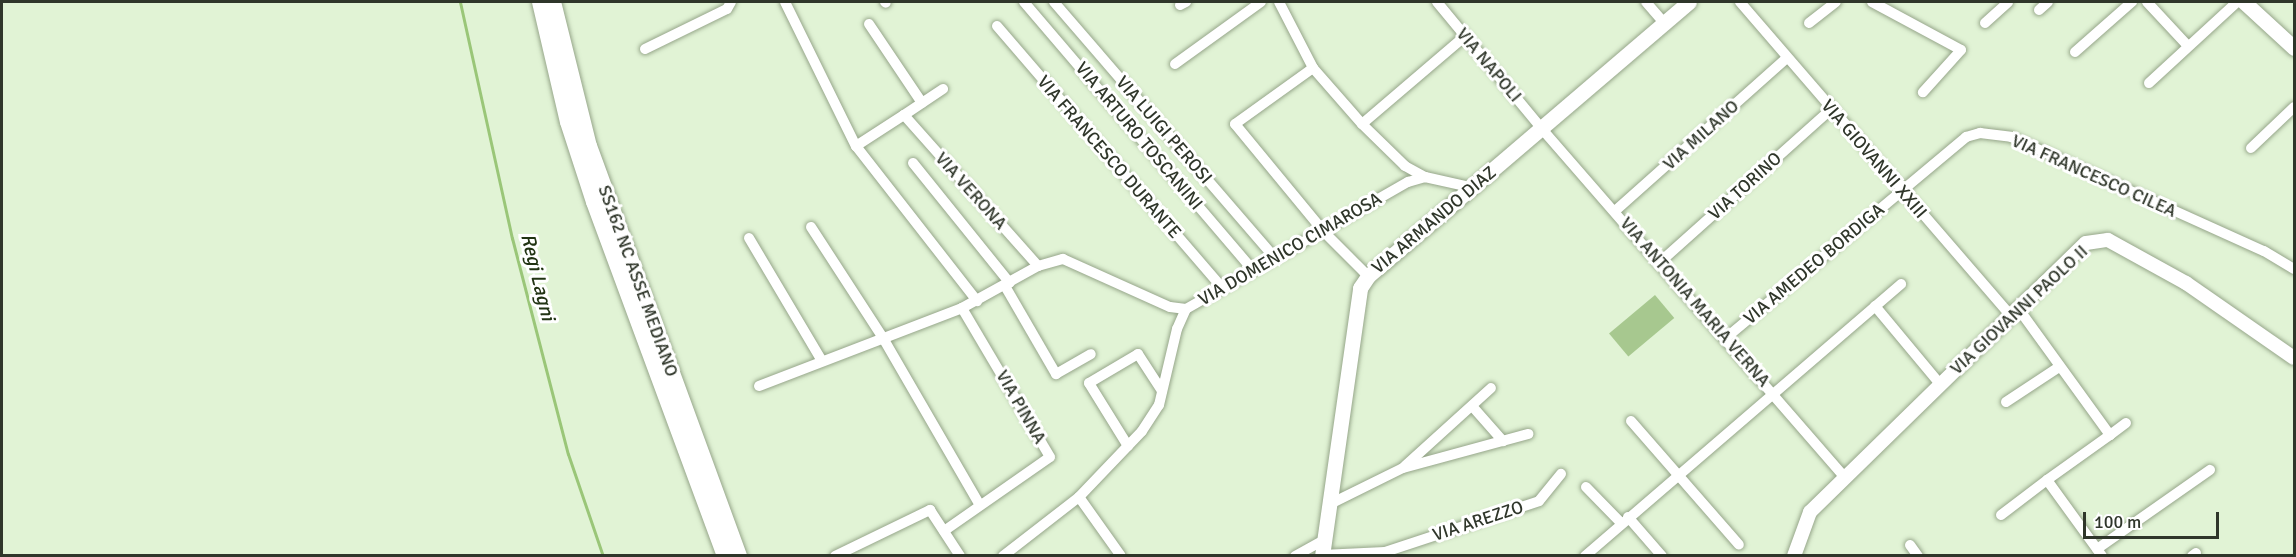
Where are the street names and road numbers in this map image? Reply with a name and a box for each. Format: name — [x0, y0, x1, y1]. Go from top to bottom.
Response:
street label: VIA NAPOLI — [1452, 23, 1526, 107]
street label: VIA ARTURO TOSCANINI — [1071, 58, 1207, 214]
street label: VIA FRANCESCO DURANTE — [1033, 71, 1185, 243]
street label: VIA LUIGI PEROSI — [1111, 72, 1217, 188]
street label: VIA MILANO — [1659, 95, 1743, 175]
street label: VIA GIOVANNI XXIII — [1817, 95, 1931, 223]
street label: VIA FRANCESCO CILEA — [2008, 130, 2180, 222]
street label: VIA VERONA — [931, 148, 1011, 234]
street label: VIA TORINO — [1704, 148, 1786, 224]
street label: VIA ARMANDO DIAZ — [1367, 162, 1501, 278]
street label: SS162 NC ASSE MEDIANO — [593, 182, 683, 380]
street label: VIA DOMENICO CIMAROSA — [1195, 188, 1385, 310]
street label: VIA AMEDEO BORDIGA — [1739, 199, 1889, 329]
street label: VIA ANTONIA MARIA VERNA — [1615, 213, 1775, 391]
street label: VIA GIOVANNI PAOLO II — [1946, 241, 2092, 379]
street label: VIA PINNA — [991, 366, 1051, 448]
street label: VIA AREZZO — [1430, 496, 1526, 546]

